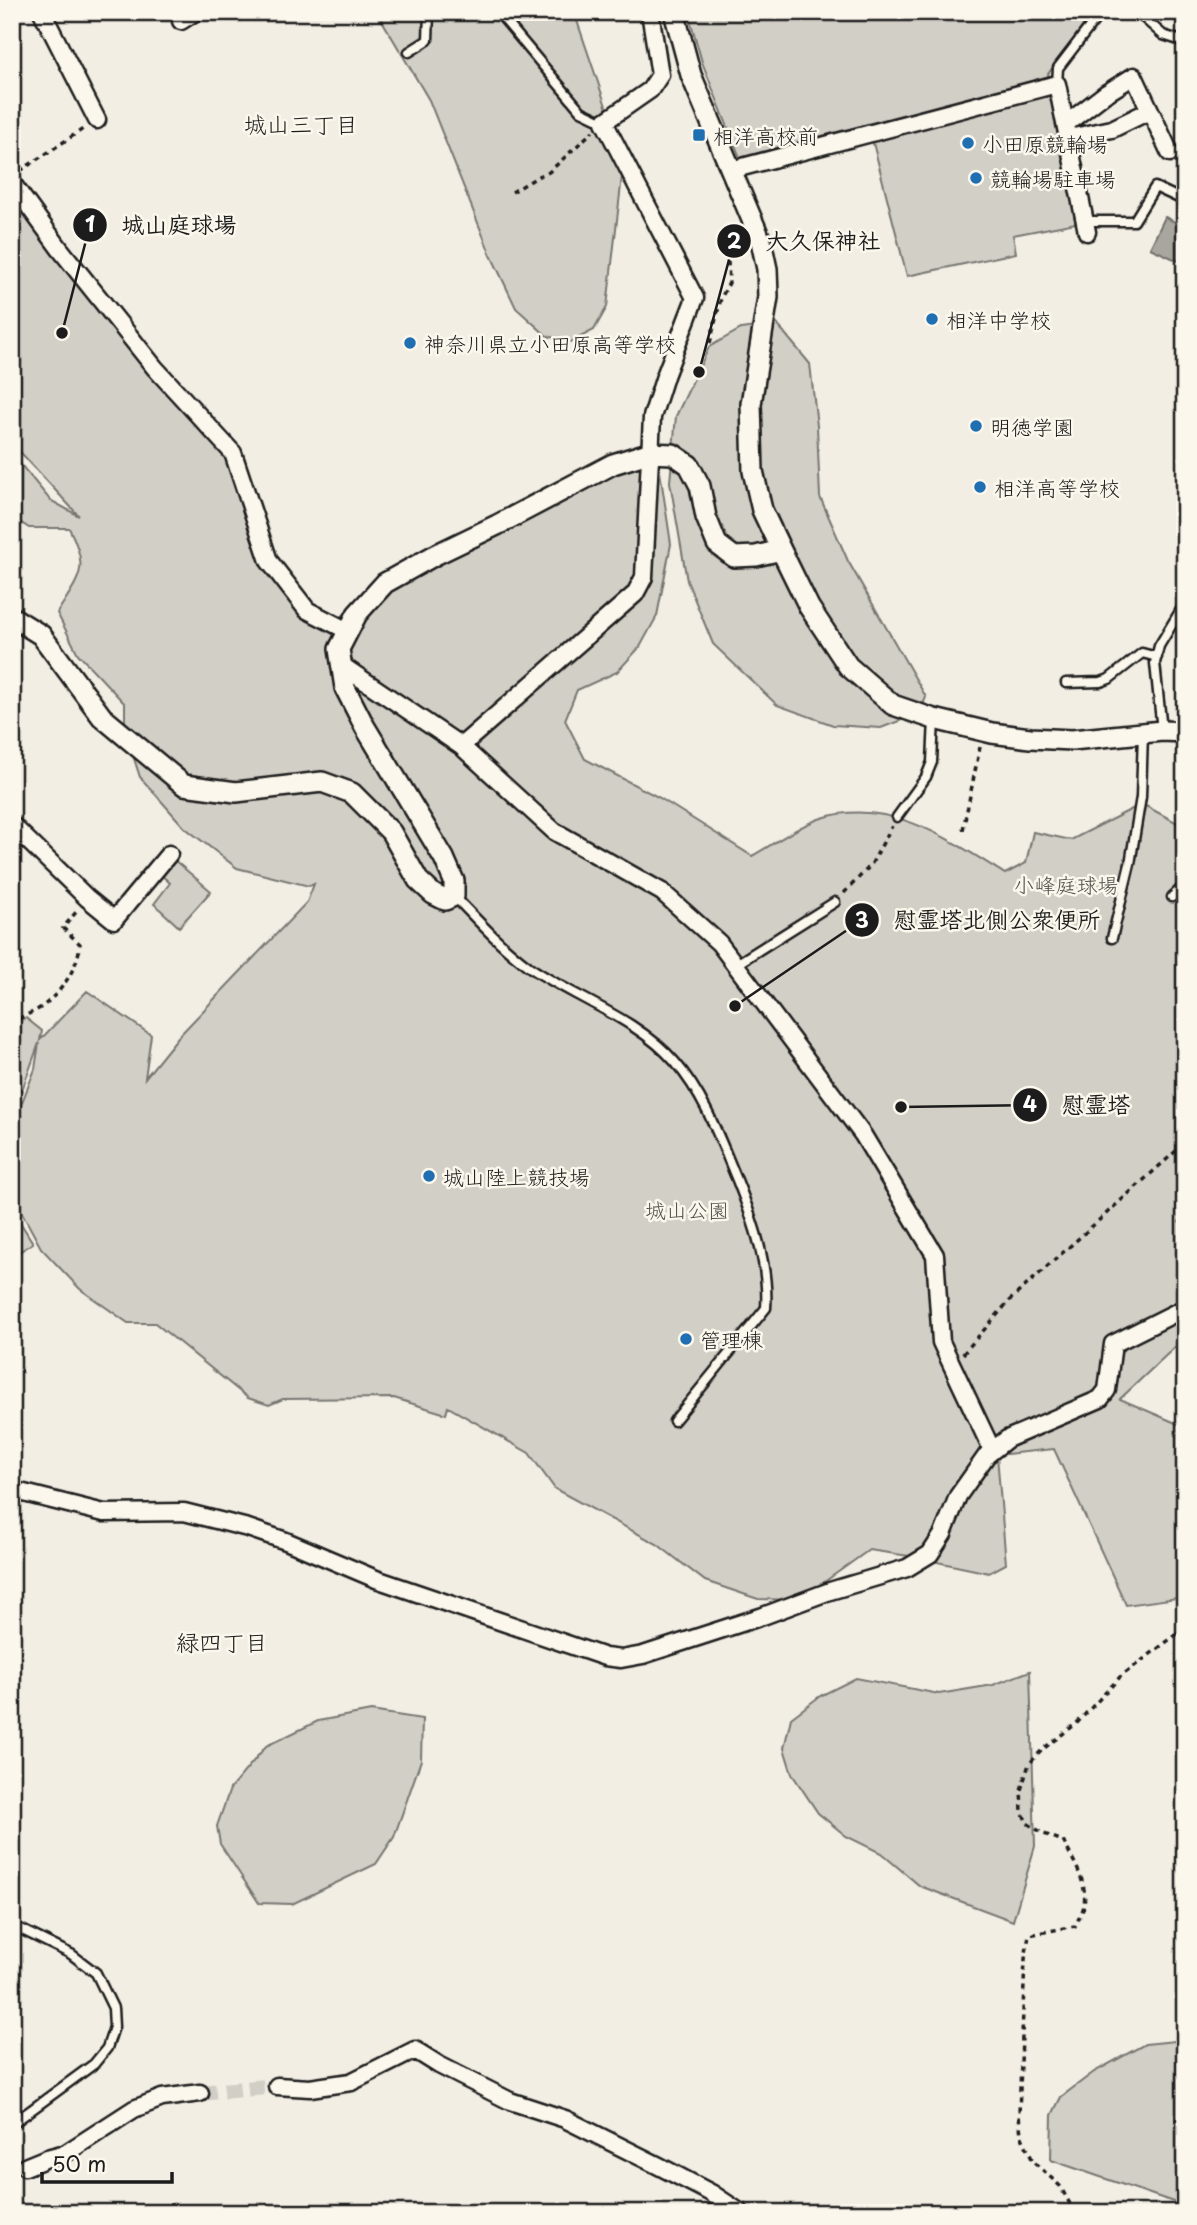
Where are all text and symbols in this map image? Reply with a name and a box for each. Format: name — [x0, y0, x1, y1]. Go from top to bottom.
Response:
district label: 城山三丁目 — [244, 106, 359, 141]
place label: 相洋高校前 — [713, 119, 818, 151]
marker: 相洋高校前 — [691, 127, 707, 143]
place label: 小田原競輪場 — [982, 127, 1108, 159]
marker: 小田原競輪場 — [960, 135, 976, 151]
place label: 競輪場駐車場 — [990, 162, 1116, 194]
marker: 競輪場駐車場 — [968, 170, 984, 186]
callout: 城山庭球場 — [73, 203, 251, 247]
text: 城山庭球場 — [122, 206, 237, 241]
text: 1 — [85, 207, 95, 239]
callout: 大久保神社 — [717, 219, 895, 263]
text: 大久保神社 — [766, 222, 881, 257]
text: 2 — [727, 224, 742, 256]
place label: 相洋中学校 — [946, 303, 1051, 335]
marker: 相洋中学校 — [924, 311, 940, 327]
place label: 神奈川県立小田原高等学校 — [424, 327, 676, 359]
marker: 神奈川県立小田原高等学校 — [402, 335, 418, 351]
place label: 明徳学園 — [990, 410, 1074, 442]
marker: 明徳学園 — [968, 418, 984, 434]
place label: 相洋高等学校 — [994, 471, 1120, 503]
marker: 相洋高等学校 — [972, 479, 988, 495]
park label: 小峰庭球場 — [1014, 868, 1119, 900]
callout: 慰霊塔北側公衆便所 — [845, 898, 1115, 942]
text: 慰霊塔北側公衆便所 — [894, 901, 1101, 936]
text: 3 — [855, 903, 869, 935]
callout: 慰霊塔 — [1012, 1083, 1144, 1127]
text: 慰霊塔 — [1062, 1086, 1131, 1121]
text: 4 — [1023, 1087, 1037, 1119]
place label: 城山陸上競技場 — [443, 1160, 590, 1192]
marker: 城山陸上競技場 — [421, 1168, 437, 1184]
park label: 城山公園 — [645, 1193, 729, 1225]
place label: 管理棟 — [700, 1323, 763, 1355]
marker: 管理棟 — [678, 1331, 694, 1347]
district label: 緑四丁目 — [176, 1624, 268, 1659]
scale bar — [42, 2141, 172, 2185]
text: 50 m — [52, 2147, 106, 2179]

